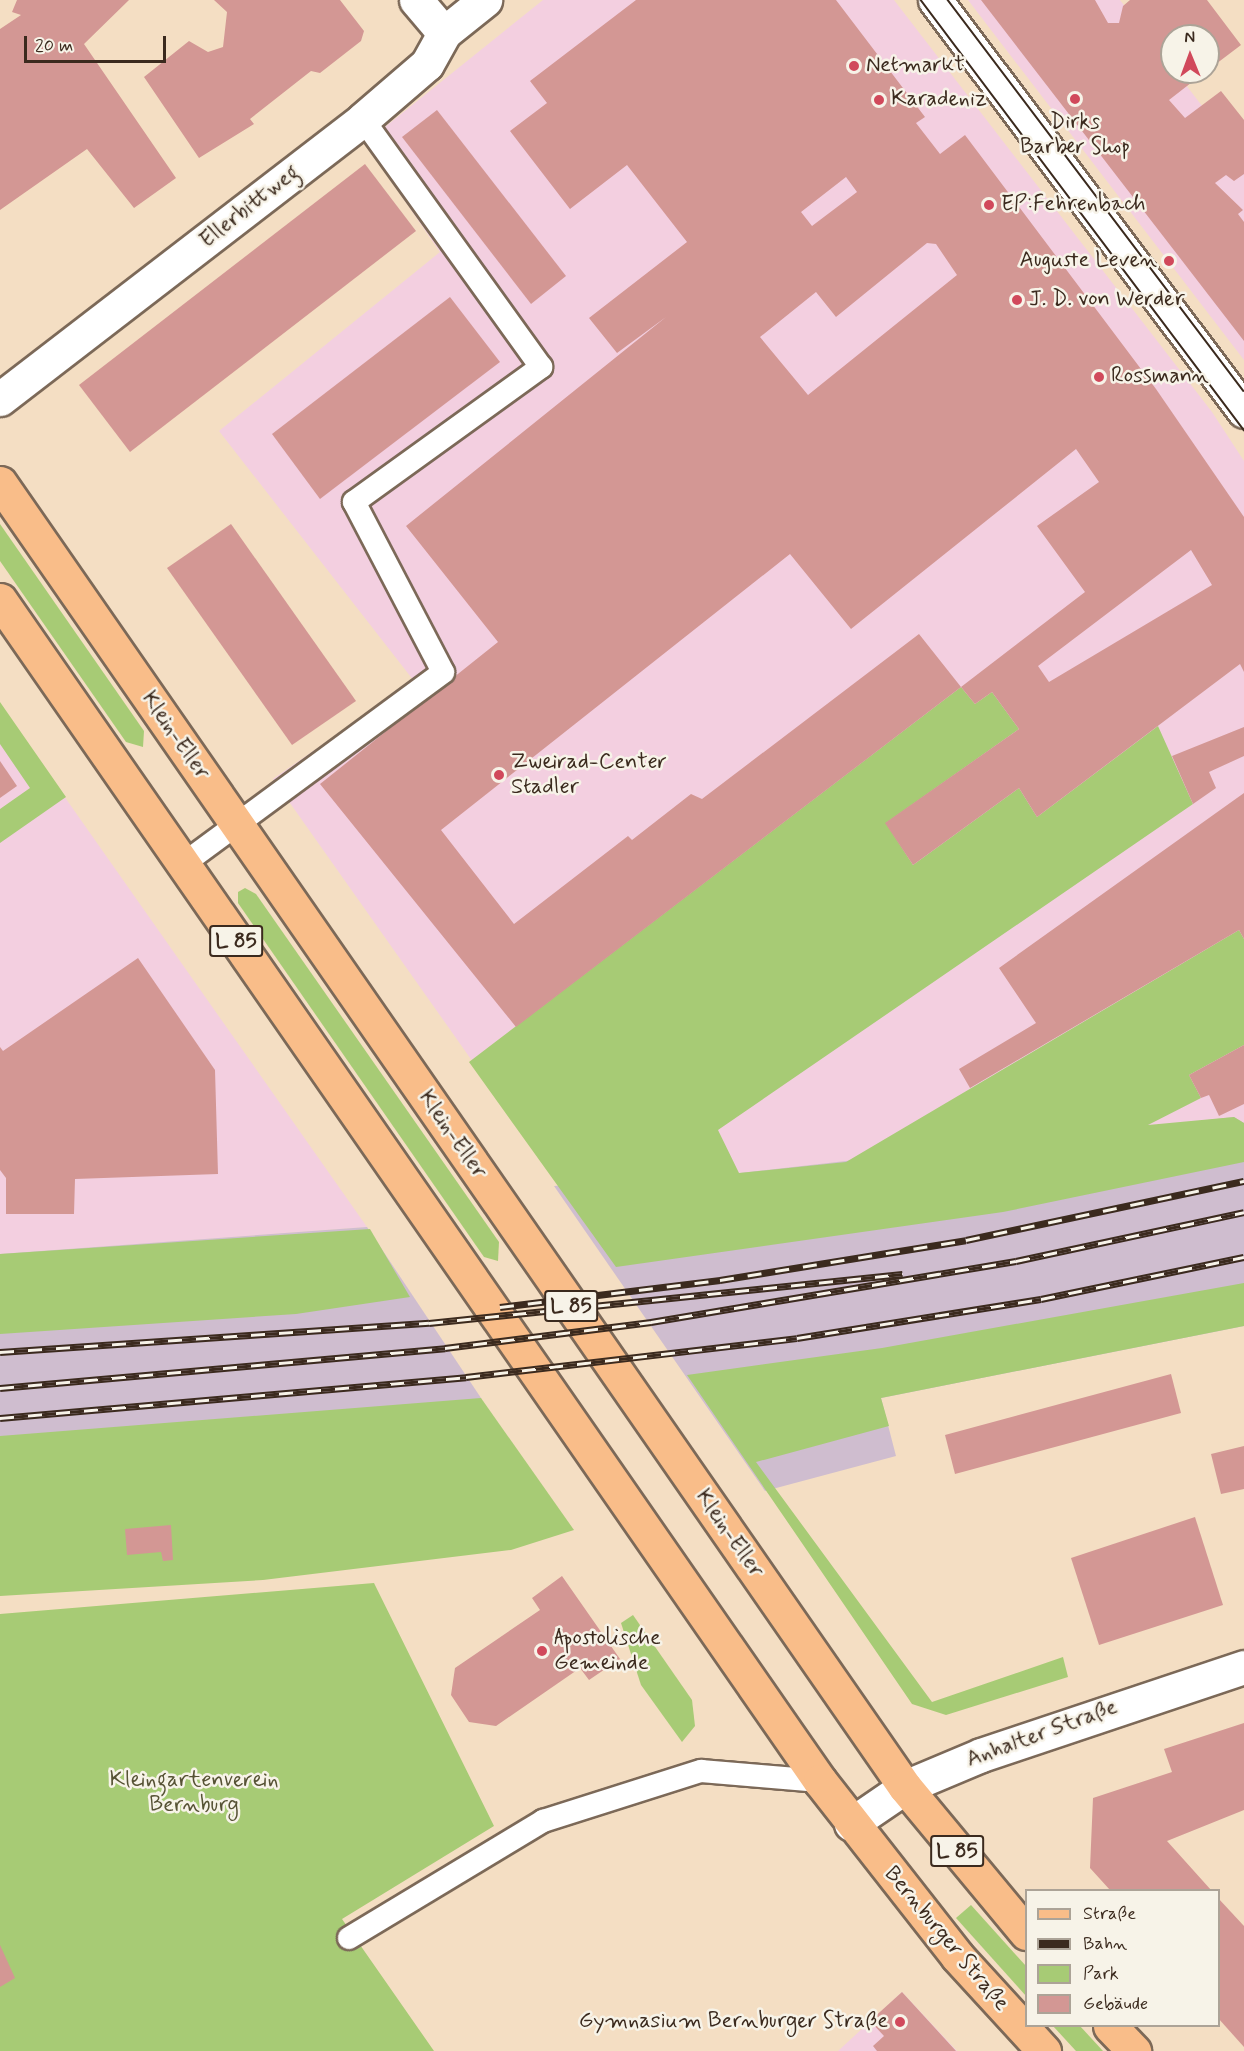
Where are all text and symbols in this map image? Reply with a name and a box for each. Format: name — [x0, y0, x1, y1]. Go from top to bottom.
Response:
scale bar — [27, 24, 170, 62]
north arrow — [1160, 24, 1220, 84]
text: N — [1184, 27, 1195, 48]
text: 20 m — [35, 34, 73, 58]
place label: Netmarkt — [866, 53, 965, 79]
marker: Netmarkt — [847, 59, 861, 73]
place label: Karadeniz — [891, 87, 987, 113]
marker: Dirks Barber Shop — [1068, 92, 1082, 106]
marker: Karadeniz — [872, 93, 886, 107]
place label: Dirks Barber Shop — [1019, 109, 1131, 160]
street label: Ellerbittweg — [195, 160, 305, 254]
place label: EP:Fehrenbach — [1001, 192, 1146, 218]
marker: EP:Fehrenbach — [982, 198, 996, 212]
place label: Auguste Leven — [1019, 248, 1157, 274]
marker: Auguste Leven — [1162, 254, 1176, 268]
place label: J. D. von Werder — [1029, 287, 1185, 313]
marker: J. D. von Werder — [1010, 293, 1024, 307]
place label: Rossmann — [1111, 364, 1209, 390]
marker: Rossmann — [1092, 370, 1106, 384]
street label: Klein-Eller — [135, 687, 215, 785]
place label: Zweirad-Center Stadler — [511, 749, 667, 800]
marker: Zweirad-Center Stadler — [492, 768, 506, 782]
road number: L 85 — [209, 923, 263, 959]
street label: Klein-Eller — [412, 1086, 492, 1184]
road number: L 85 — [544, 1288, 598, 1324]
street label: Klein-Eller — [689, 1485, 769, 1583]
place label: Apostolische Gemeinde — [554, 1625, 661, 1676]
marker: Apostolische Gemeinde — [535, 1644, 549, 1658]
street label: Anhalter Straße — [965, 1695, 1119, 1773]
park label: Kleingartenverein Bernburg — [109, 1767, 279, 1819]
road number: L 85 — [930, 1833, 984, 1869]
street label: Bernburger Straße — [878, 1862, 1014, 2016]
legend — [1025, 1889, 1220, 2027]
text: Straße — [1083, 1902, 1136, 1926]
text: Bahn — [1083, 1932, 1127, 1956]
text: Park — [1083, 1962, 1119, 1986]
text: Gebäude — [1083, 1992, 1148, 2016]
place label: Gymnasium Bernburger Straße — [579, 2009, 888, 2035]
marker: Gymnasium Bernburger Straße — [893, 2015, 907, 2029]

